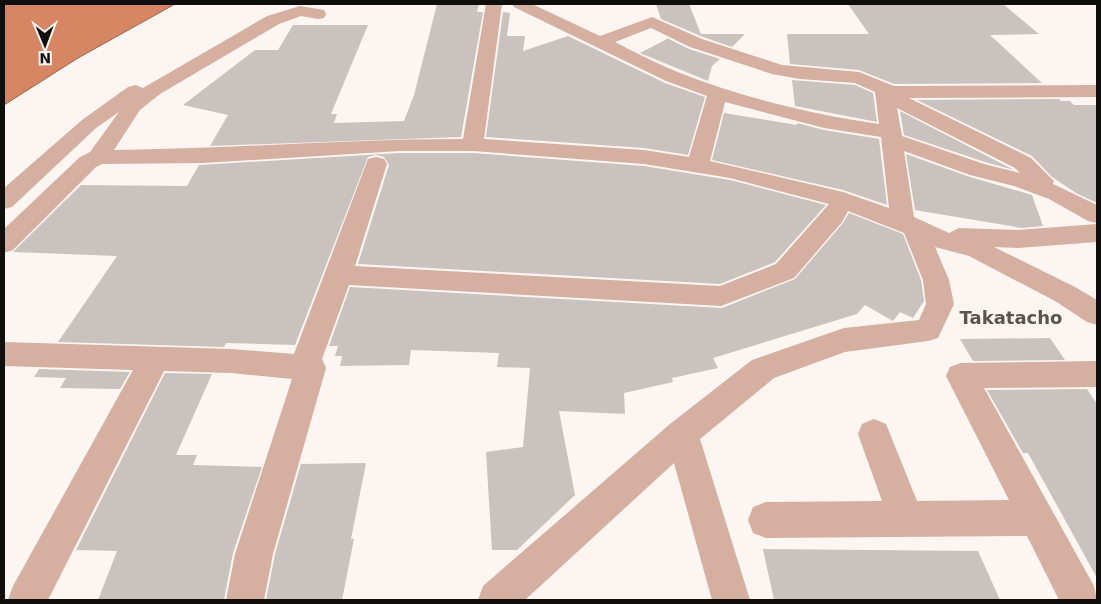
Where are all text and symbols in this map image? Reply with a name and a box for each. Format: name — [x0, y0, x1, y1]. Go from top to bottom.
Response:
north arrow — [20, 20, 70, 70]
text: N — [39, 50, 51, 66]
district label: Takatacho — [960, 307, 1062, 328]

